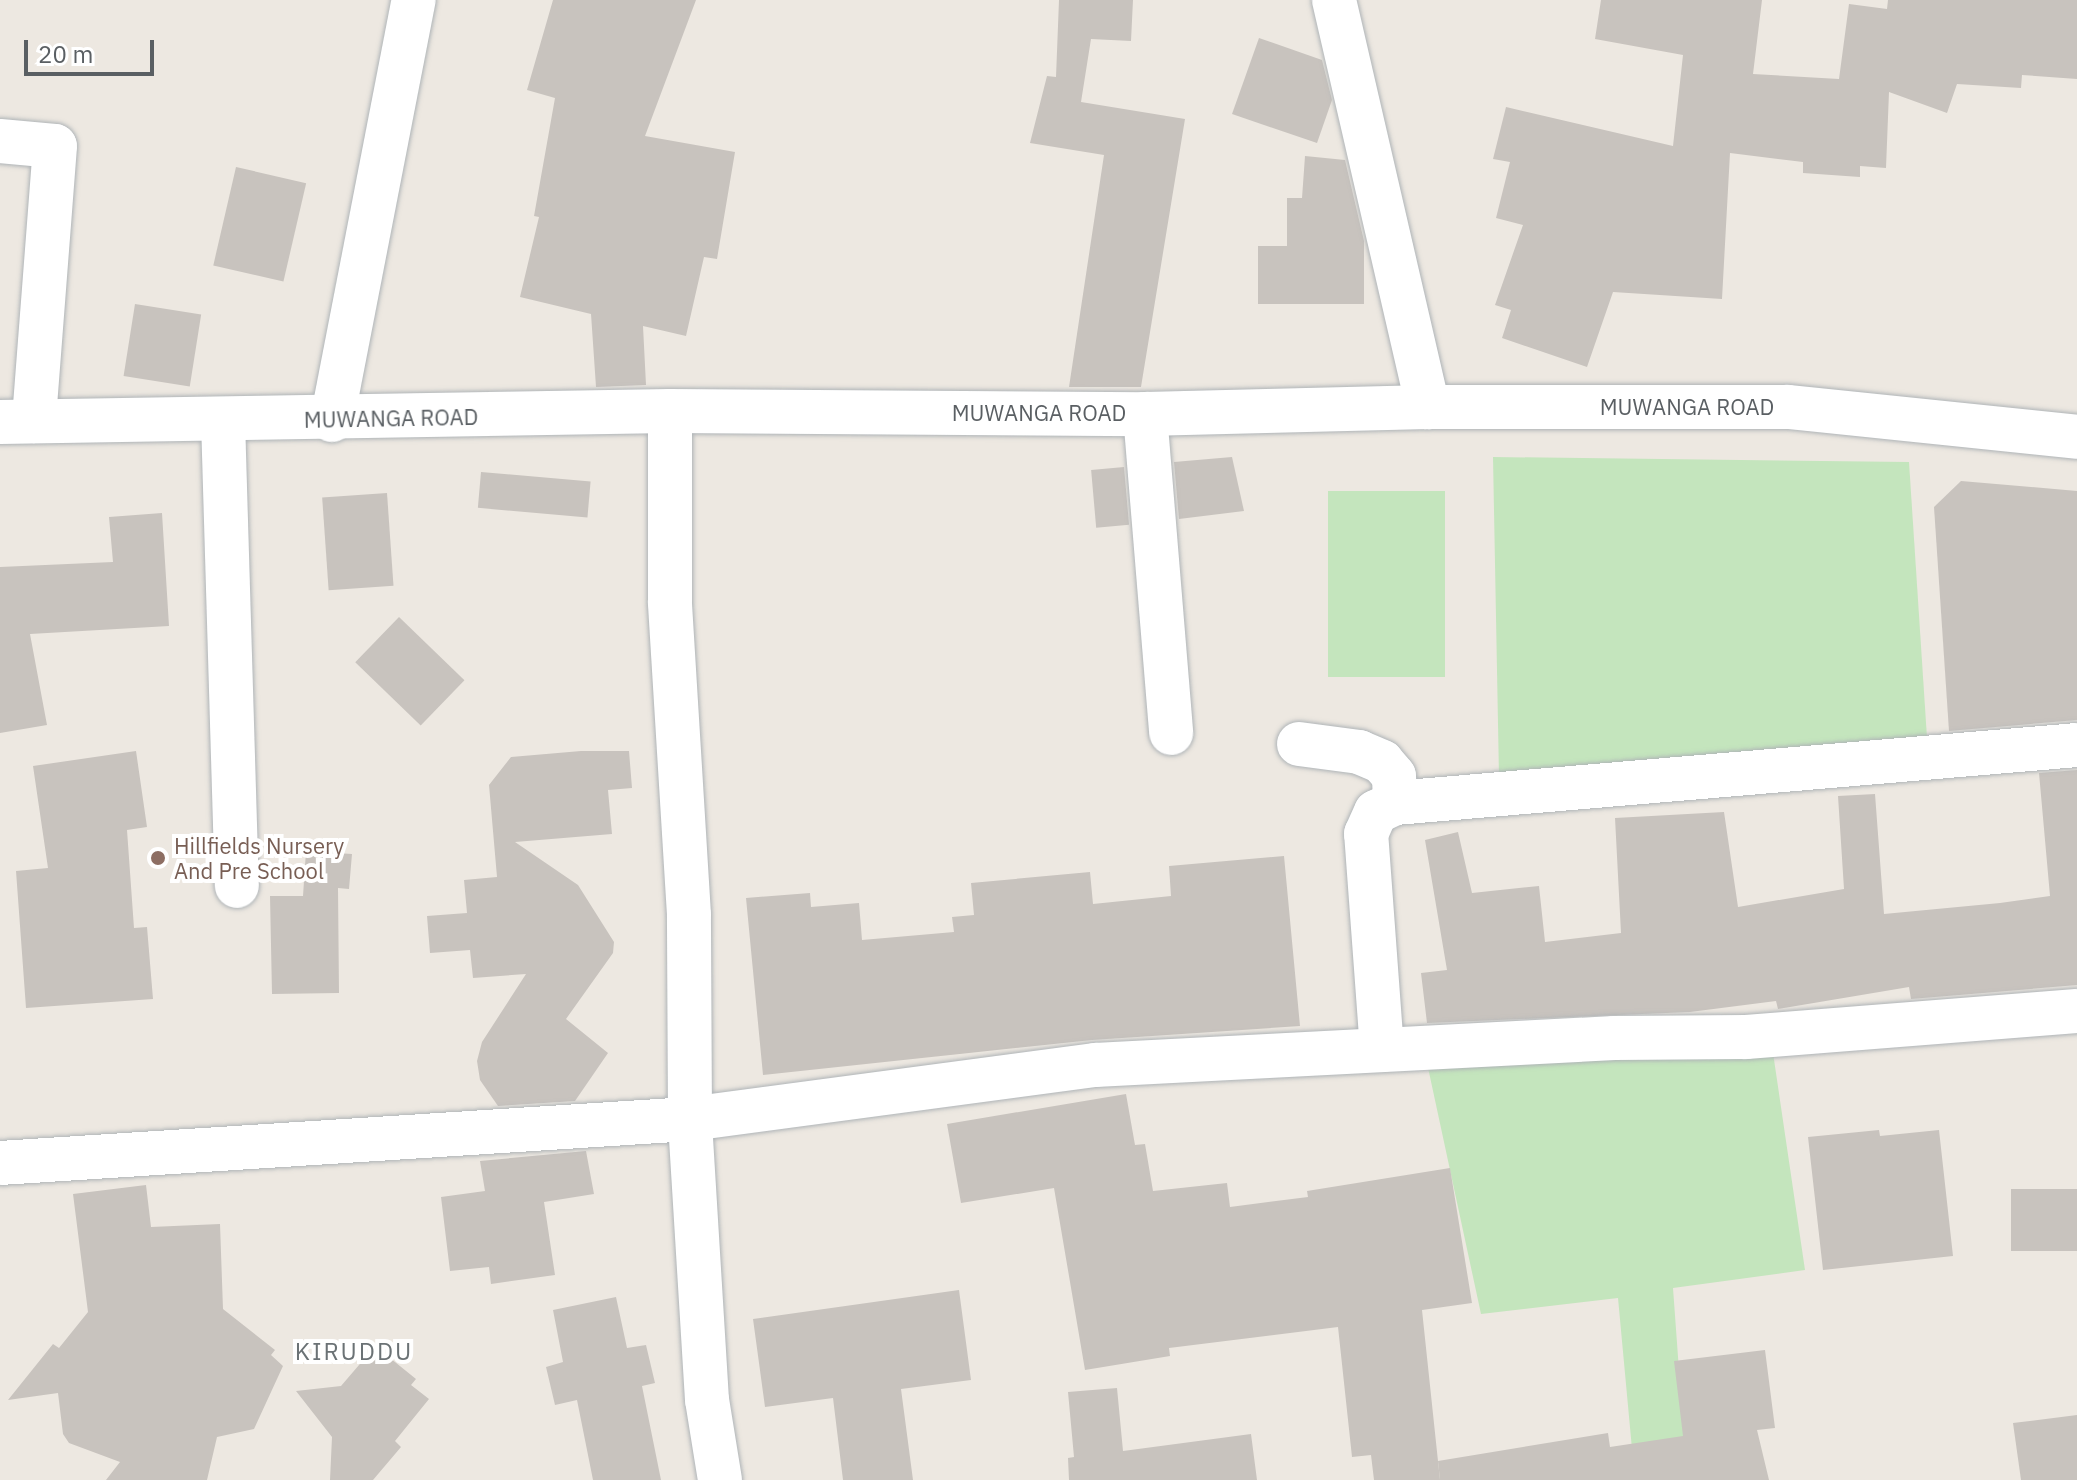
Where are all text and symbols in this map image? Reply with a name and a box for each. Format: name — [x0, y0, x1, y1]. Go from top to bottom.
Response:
scale bar — [28, 24, 158, 74]
text: 20 m — [38, 38, 93, 70]
street label: MUWANGA ROAD — [1600, 394, 1774, 420]
street label: MUWANGA ROAD — [952, 400, 1126, 426]
street label: MUWANGA ROAD — [304, 403, 478, 433]
place label: Hillfields Nursery And Pre School — [174, 832, 344, 884]
marker: Hillfields Nursery And Pre School — [149, 849, 167, 867]
district label: KIRUDDU — [295, 1338, 413, 1366]

